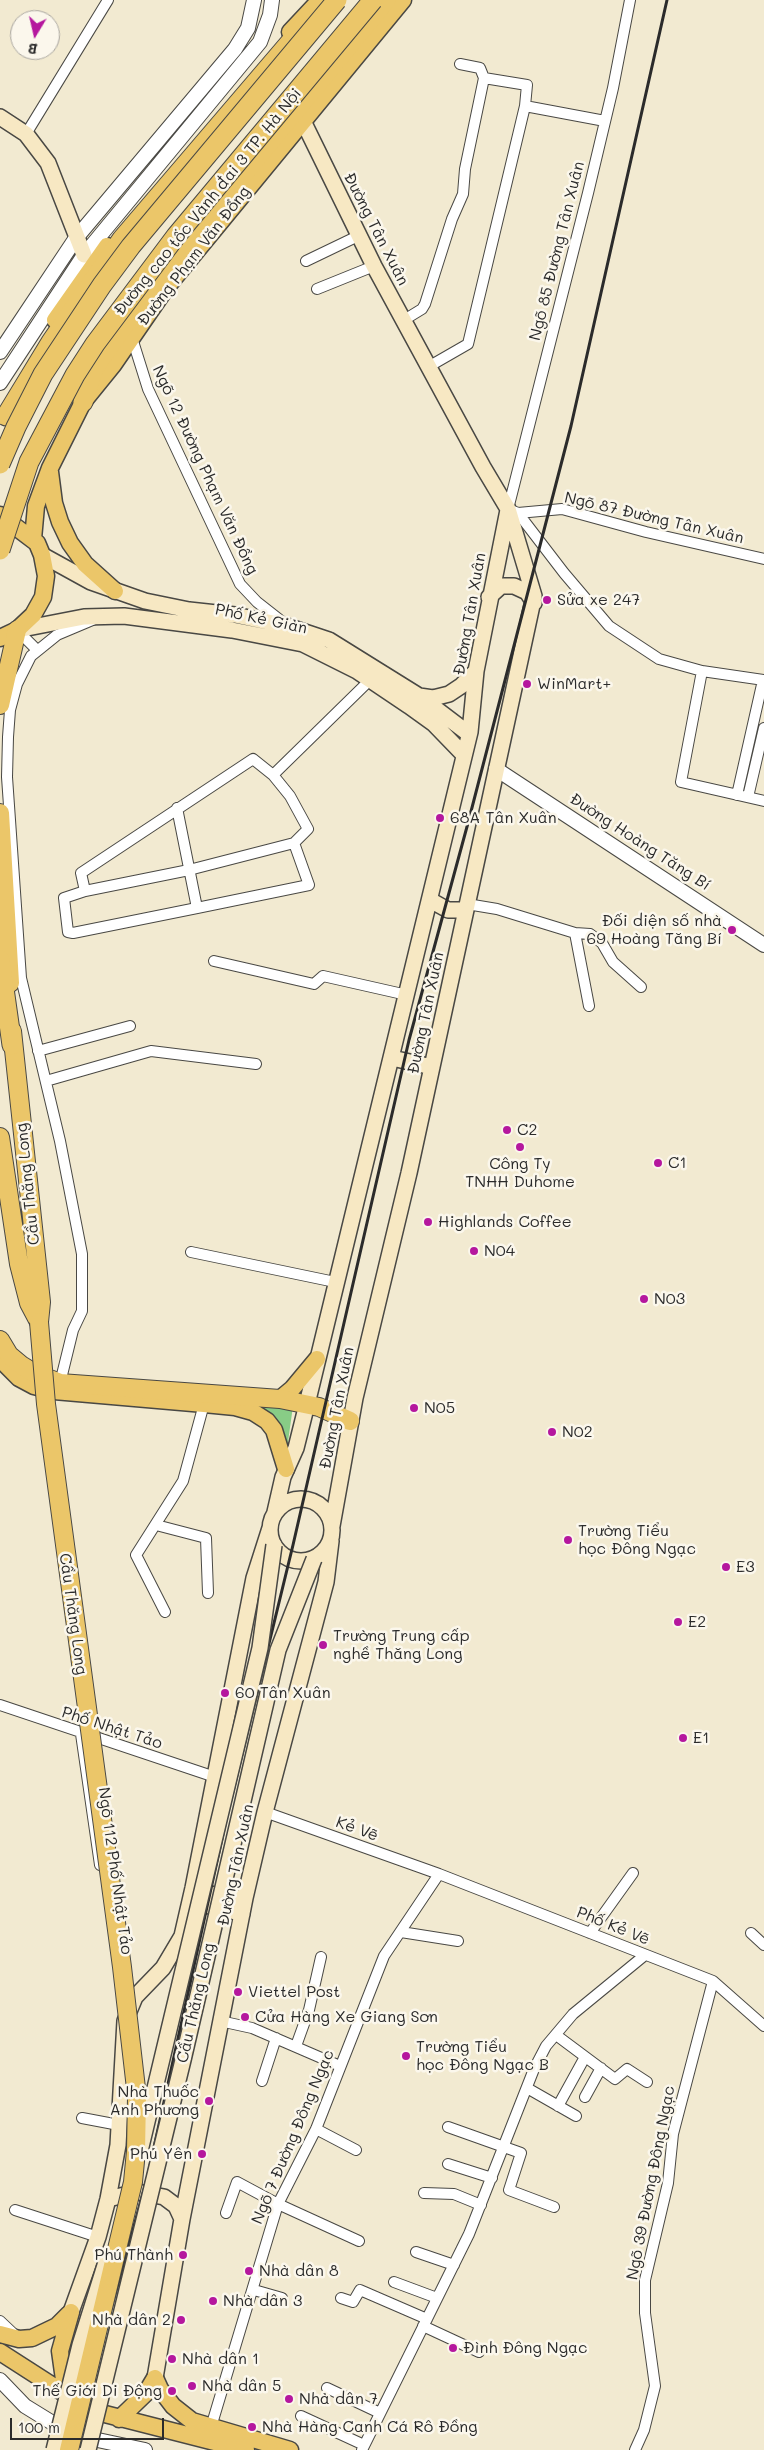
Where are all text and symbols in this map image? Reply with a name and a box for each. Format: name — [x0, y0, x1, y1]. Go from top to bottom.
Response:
north arrow — [10, 10, 60, 60]
text: B — [27, 39, 39, 59]
street label: Đường cao tốc Vành đai 3 TP. Hà Nội — [110, 84, 306, 320]
street label: Ngõ 85 Đường Tân Xuân — [525, 159, 589, 343]
street label: Đường Tân Xuân — [339, 169, 413, 289]
street label: Đường Phạm Văn Đồng — [134, 182, 254, 330]
street label: Ngõ 12 Đường Phạm Văn Đồng — [148, 362, 262, 578]
street label: Ngõ 87 Đường Tân Xuân — [562, 488, 746, 548]
street label: Đường Tân Xuân — [450, 551, 490, 677]
place label: Sửa xe 247 — [557, 590, 640, 610]
marker: Sửa xe 247 — [541, 594, 553, 606]
street label: Phố Kẻ Giàn — [213, 600, 309, 638]
place label: WinMart+ — [537, 674, 611, 694]
marker: WinMart+ — [521, 678, 533, 690]
street label: Đường Hoàng Tăng Bí — [566, 789, 714, 895]
place label: 68A Tân Xuân — [450, 808, 557, 828]
marker: 68A Tân Xuân — [434, 812, 446, 824]
place label: Đối diện số nhà 69 Hoàng Tăng Bí — [587, 911, 722, 949]
marker: Đối diện số nhà 69 Hoàng Tăng Bí — [726, 924, 738, 936]
street label: Đường Tân Xuân — [404, 950, 448, 1076]
place label: C2 — [517, 1120, 537, 1140]
street label: Cầu Thăng Long — [12, 1122, 44, 1246]
marker: C2 — [501, 1124, 513, 1136]
marker: Công Ty TNHH Duhome — [514, 1141, 526, 1153]
place label: C1 — [668, 1153, 687, 1173]
place label: Công Ty TNHH Duhome — [465, 1154, 575, 1192]
marker: C1 — [652, 1157, 664, 1169]
place label: Highlands Coffee — [438, 1212, 572, 1232]
marker: Highlands Coffee — [422, 1216, 434, 1228]
place label: N04 — [484, 1241, 515, 1261]
marker: N04 — [468, 1245, 480, 1257]
place label: N03 — [654, 1289, 685, 1309]
marker: N03 — [638, 1293, 650, 1305]
street label: Đường Tân Xuân — [316, 1345, 358, 1471]
place label: N05 — [424, 1398, 455, 1418]
marker: N05 — [408, 1402, 420, 1414]
place label: N02 — [562, 1422, 593, 1442]
marker: N02 — [546, 1426, 558, 1438]
place label: Trường Tiểu học Đông Ngạc — [578, 1521, 696, 1559]
marker: Trường Tiểu học Đông Ngạc — [562, 1534, 574, 1546]
street label: Cầu Thăng Long — [55, 1552, 91, 1676]
place label: E3 — [736, 1557, 755, 1577]
marker: E3 — [720, 1561, 732, 1573]
place label: E2 — [688, 1612, 706, 1632]
marker: E2 — [672, 1616, 684, 1628]
place label: Trường Trung cấp nghề Thăng Long — [333, 1626, 470, 1664]
marker: Trường Trung cấp nghề Thăng Long — [317, 1639, 329, 1651]
place label: 60 Tân Xuân — [235, 1683, 331, 1703]
marker: 60 Tân Xuân — [219, 1687, 231, 1699]
street label: Phố Nhật Tảo — [59, 1703, 165, 1753]
place label: E1 — [693, 1728, 709, 1748]
marker: E1 — [677, 1732, 689, 1744]
street label: Ngõ 112 Phố Nhật Tảo — [94, 1786, 136, 1956]
street label: Đường Tân Xuân — [214, 1802, 258, 1928]
street label: Kẻ Vẽ — [333, 1813, 381, 1845]
street label: Phố Kẻ Vẽ — [574, 1903, 652, 1949]
street label: Cầu Thăng Long — [173, 1941, 219, 2065]
place label: Viettel Post — [248, 1982, 340, 2002]
marker: Viettel Post — [232, 1986, 244, 1998]
place label: Cửa Hàng Xe Giang Sơn — [255, 2007, 438, 2027]
marker: Cửa Hàng Xe Giang Sơn — [239, 2011, 251, 2023]
place label: Trường Tiểu học Đông Ngạc B — [416, 2037, 549, 2075]
street label: Ngõ 7 Đường Đông Ngạc — [248, 2047, 338, 2227]
marker: Trường Tiểu học Đông Ngạc B — [400, 2050, 412, 2062]
place label: Nhà Thuốc Anh Phương — [110, 2082, 199, 2120]
street label: Ngõ 39 Đường Đông Ngạc — [623, 2084, 679, 2282]
marker: Nhà Thuốc Anh Phương — [203, 2095, 215, 2107]
place label: Phú Yên — [130, 2144, 192, 2164]
marker: Phú Yên — [196, 2148, 208, 2160]
place label: Phú Thành — [95, 2245, 173, 2265]
marker: Phú Thành — [177, 2249, 189, 2261]
place label: Nhà dân 8 — [259, 2261, 339, 2281]
marker: Nhà dân 8 — [243, 2265, 255, 2277]
place label: Nhà dân 3 — [223, 2291, 302, 2311]
marker: Nhà dân 3 — [207, 2295, 219, 2307]
place label: Nhà dân 2 — [92, 2310, 171, 2330]
marker: Nhà dân 2 — [175, 2314, 187, 2326]
place label: Đình Đông Ngạc — [463, 2338, 587, 2358]
marker: Đình Đông Ngạc — [447, 2342, 459, 2354]
place label: Nhà dân 1 — [182, 2349, 259, 2369]
marker: Nhà dân 1 — [166, 2353, 178, 2365]
place label: Nhà dân 5 — [202, 2376, 281, 2396]
marker: Nhà dân 5 — [186, 2380, 198, 2392]
place label: Thế Giới Di Động — [33, 2381, 162, 2401]
marker: Thế Giới Di Động — [166, 2385, 178, 2397]
place label: Nhà dân 7 — [299, 2389, 378, 2409]
marker: Nhà dân 7 — [283, 2393, 295, 2405]
scale bar — [12, 2408, 166, 2440]
text: 100 m — [18, 2417, 60, 2437]
place label: Nhà Hàng Canh Cá Rô Đồng — [262, 2417, 478, 2437]
marker: Nhà Hàng Canh Cá Rô Đồng — [246, 2421, 258, 2433]

